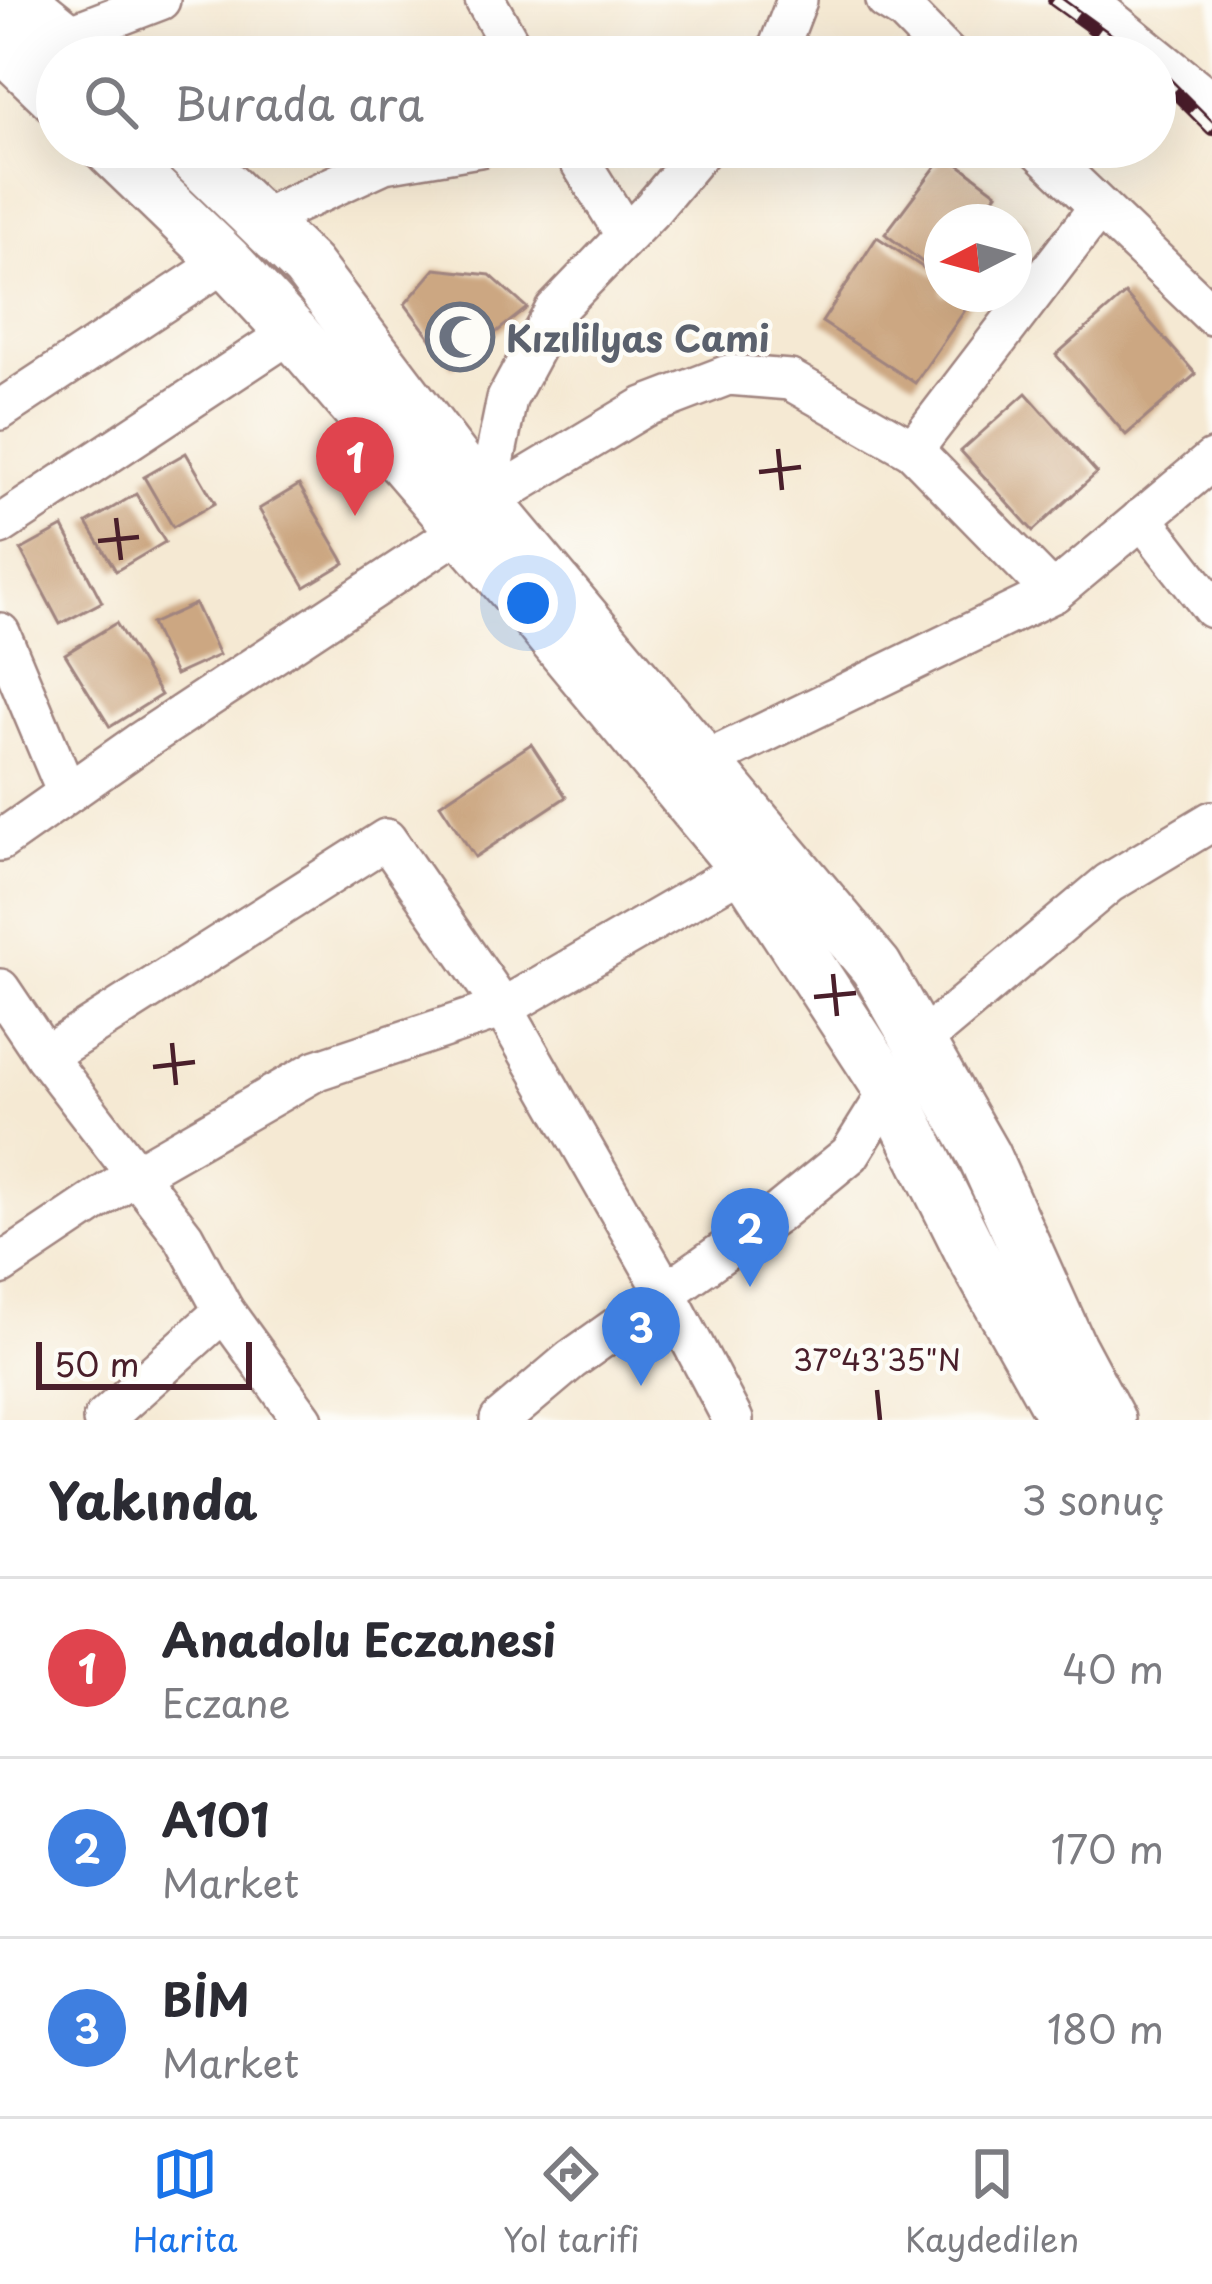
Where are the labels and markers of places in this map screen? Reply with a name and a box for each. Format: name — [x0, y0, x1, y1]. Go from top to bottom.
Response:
mosque icon: Kızılilyas Cami — [425, 302, 495, 372]
place label: Kızılilyas Cami — [506, 310, 769, 364]
pin: 1 — [316, 417, 394, 516]
pin: 2 — [711, 1188, 789, 1287]
pin: 3 — [602, 1287, 680, 1386]

